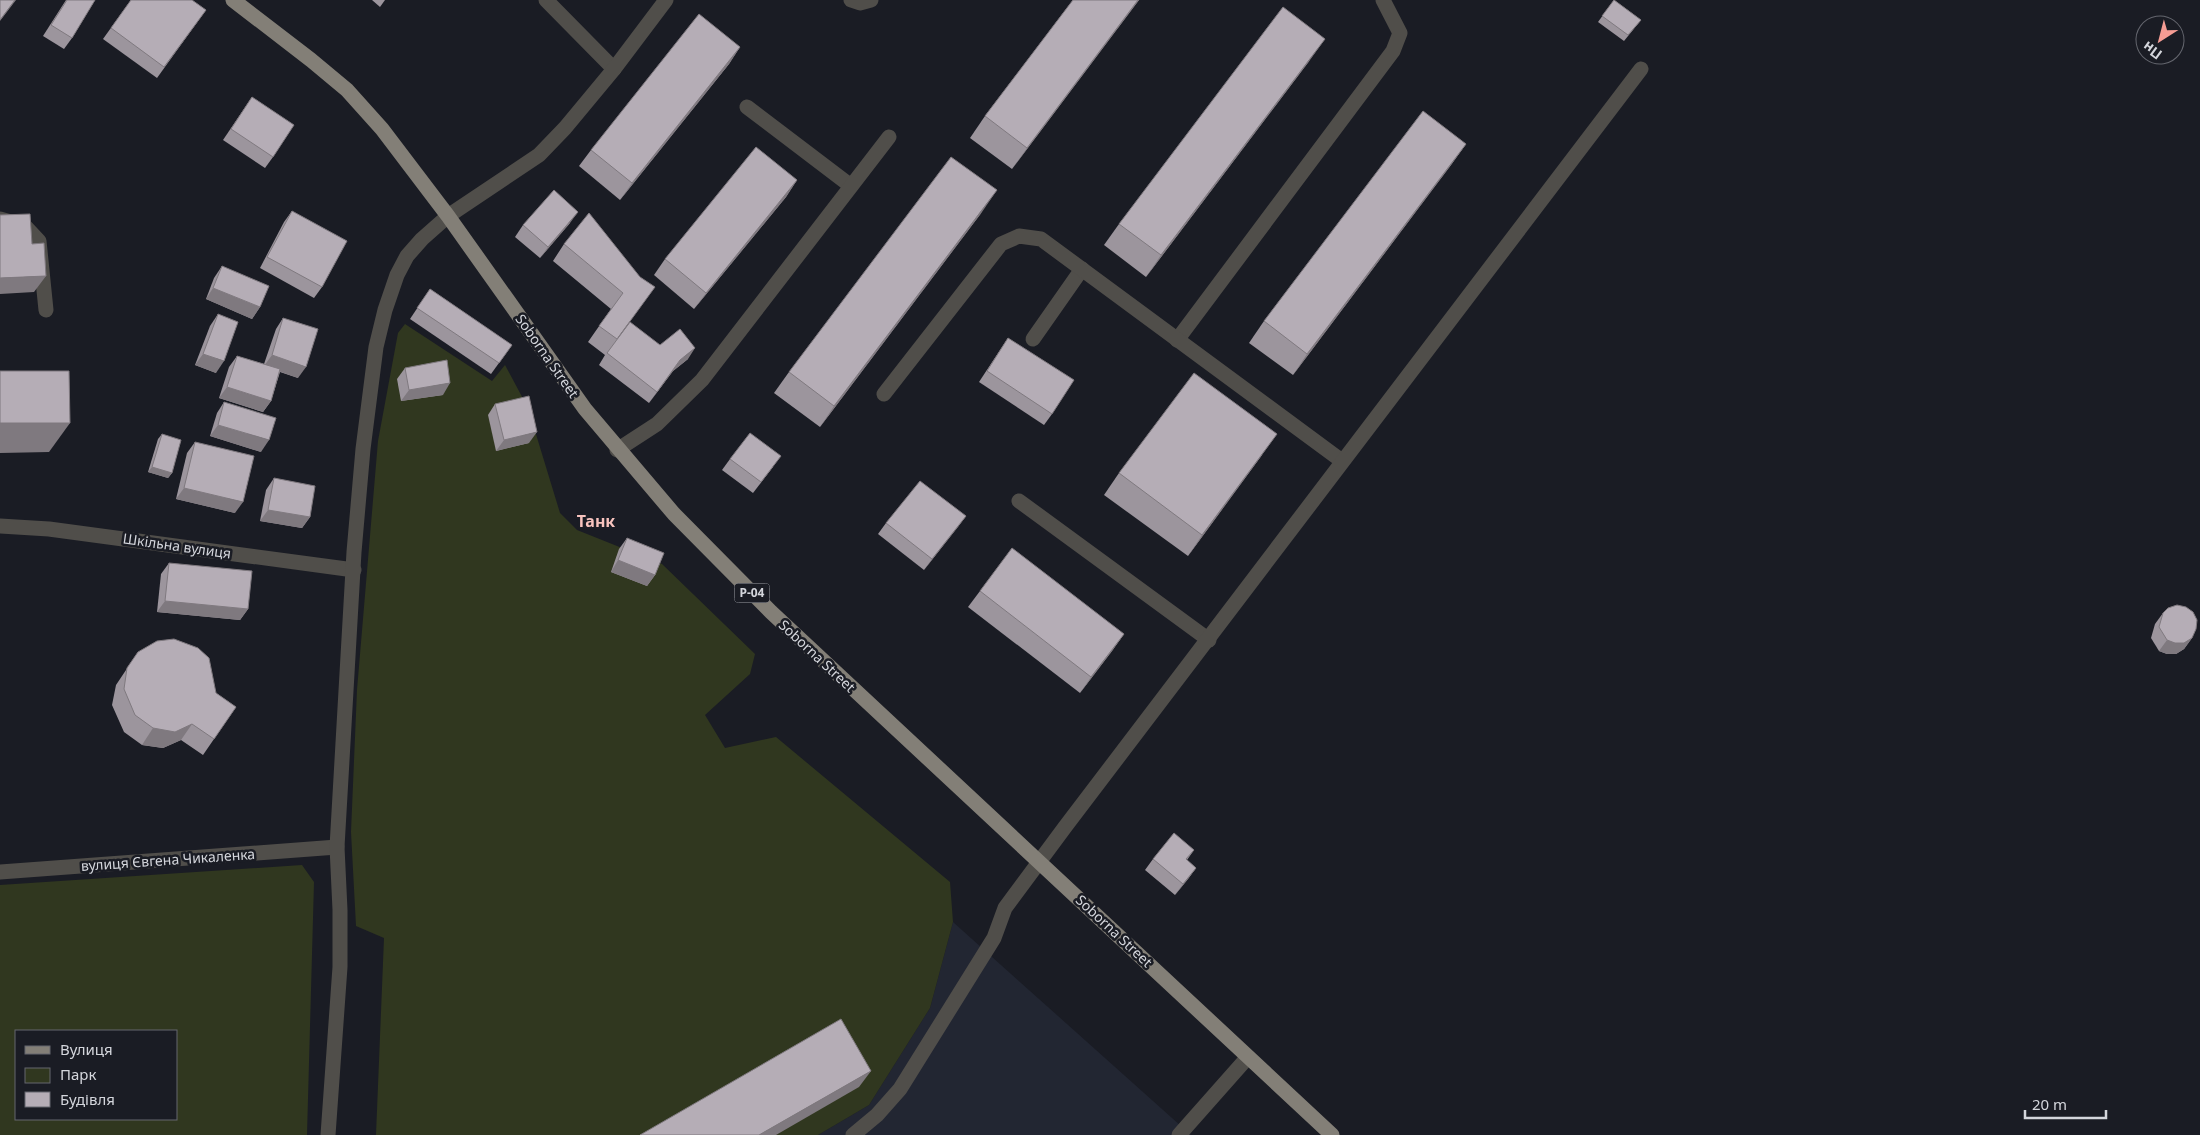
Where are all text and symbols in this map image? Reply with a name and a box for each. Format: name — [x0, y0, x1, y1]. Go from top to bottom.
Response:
north arrow — [2135, 15, 2185, 65]
text: Пн — [2138, 37, 2166, 64]
street label: Soborna Street — [511, 310, 583, 401]
district label: Танк — [577, 510, 615, 532]
street label: Шкільна вулиця — [122, 529, 232, 563]
road number: Р-04 — [734, 584, 770, 602]
street label: Soborna Street — [775, 615, 860, 696]
street label: вулиця Євгена Чикаленка — [80, 844, 256, 875]
street label: Soborna Street — [1072, 890, 1157, 971]
legend — [15, 1030, 178, 1120]
text: Вулиця — [60, 1039, 113, 1059]
text: Парк — [60, 1064, 96, 1084]
scale bar — [2025, 1088, 2106, 1120]
text: Будівля — [60, 1089, 115, 1109]
text: 20 m — [2032, 1094, 2067, 1114]

